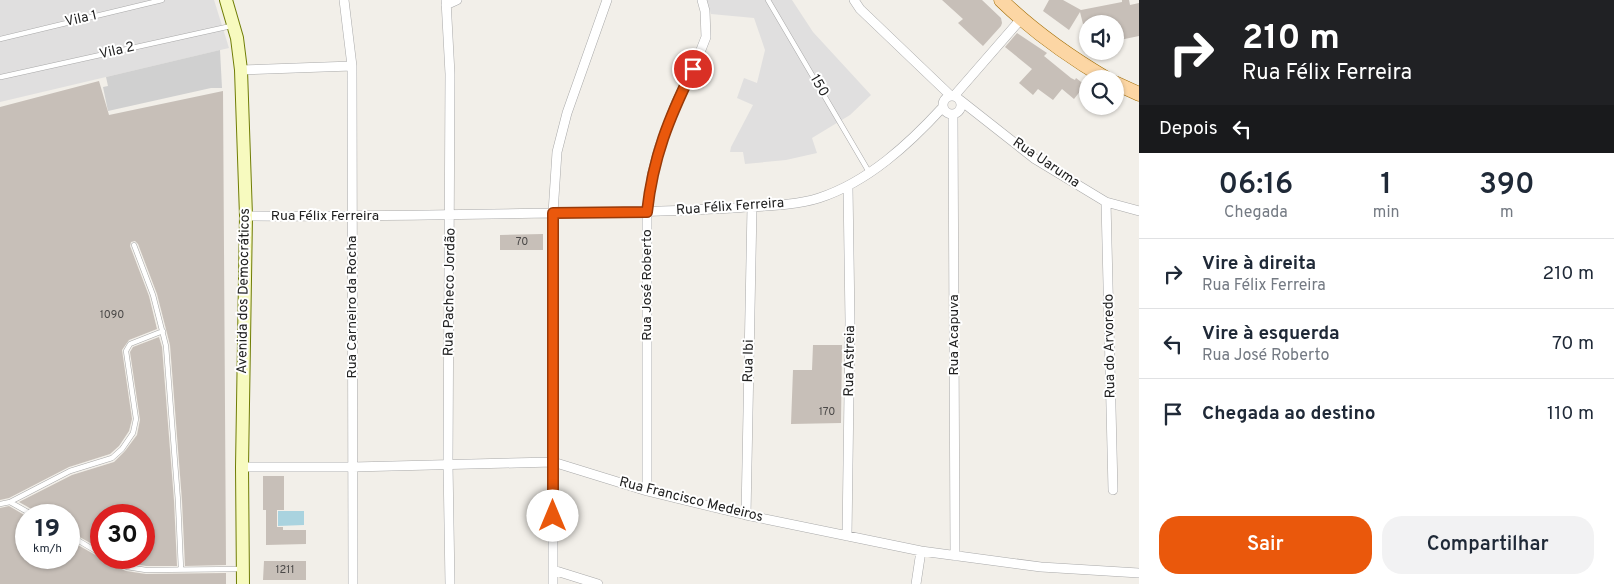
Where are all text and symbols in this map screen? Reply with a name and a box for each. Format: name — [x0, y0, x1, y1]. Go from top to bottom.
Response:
street label: Vila 1 — [63, 7, 99, 31]
map controls — [1079, 15, 1124, 115]
button: sound — [1079, 15, 1124, 60]
text: 210 m — [1242, 17, 1340, 61]
icon: right — [1159, 20, 1224, 85]
street label: Vila 2 — [98, 39, 136, 63]
pin — [672, 48, 714, 90]
icon: arrive — [679, 55, 707, 83]
text: Rua Félix Ferreira — [1242, 60, 1412, 87]
button: search — [1079, 70, 1124, 115]
street label: 150 — [806, 72, 832, 100]
icon: left — [1228, 115, 1256, 143]
text: Depois — [1159, 117, 1218, 141]
street label: Rua Uaruma — [1009, 134, 1083, 192]
text: 06:16 — [1218, 167, 1293, 204]
text: 1 — [1380, 167, 1392, 204]
text: 390 — [1479, 167, 1535, 204]
street label: Rua Félix Ferreira — [675, 195, 785, 219]
text: Chegada — [1224, 203, 1288, 223]
text: min — [1373, 203, 1399, 223]
text: m — [1500, 203, 1514, 223]
street label: Avenida dos Democráticos — [234, 208, 254, 374]
street label: Rua Félix Ferreira — [271, 208, 379, 225]
street label: Rua Pacheco Jordão — [440, 227, 460, 356]
street label: Rua José Roberto — [639, 229, 656, 341]
house number: 70 — [516, 235, 528, 249]
street label: Rua Carneiro da Rocha — [344, 236, 361, 378]
text: Vire à direita — [1202, 252, 1316, 276]
icon: right — [1159, 260, 1187, 288]
text: 210 m — [1543, 262, 1594, 286]
text: Rua Félix Ferreira — [1202, 276, 1326, 296]
street label: Rua do Arvoredo — [1101, 293, 1119, 398]
street label: Rua Acapuva — [946, 294, 963, 376]
house number: 1090 — [100, 308, 124, 322]
text: Vire à esquerda — [1202, 322, 1340, 346]
street label: Rua Astreia — [841, 325, 859, 397]
icon: left — [1159, 330, 1187, 358]
text: 70 m — [1552, 332, 1594, 356]
street label: Rua Ibi — [740, 339, 758, 383]
text: Rua José Roberto — [1202, 346, 1329, 366]
icon: arrive — [1159, 400, 1187, 428]
text: Chegada ao destino — [1202, 402, 1376, 426]
text: 110 m — [1547, 402, 1594, 426]
house number: 170 — [819, 405, 835, 419]
street label: Rua Francisco Medeiros — [617, 474, 765, 526]
position arrow — [526, 489, 578, 541]
speed limit sign: 30 — [90, 504, 155, 569]
text: 19 — [35, 514, 60, 546]
button: Sair — [1159, 516, 1372, 574]
button: Compartilhar — [1382, 516, 1594, 574]
text: km/h — [33, 541, 62, 557]
house number: 1211 — [275, 563, 295, 577]

